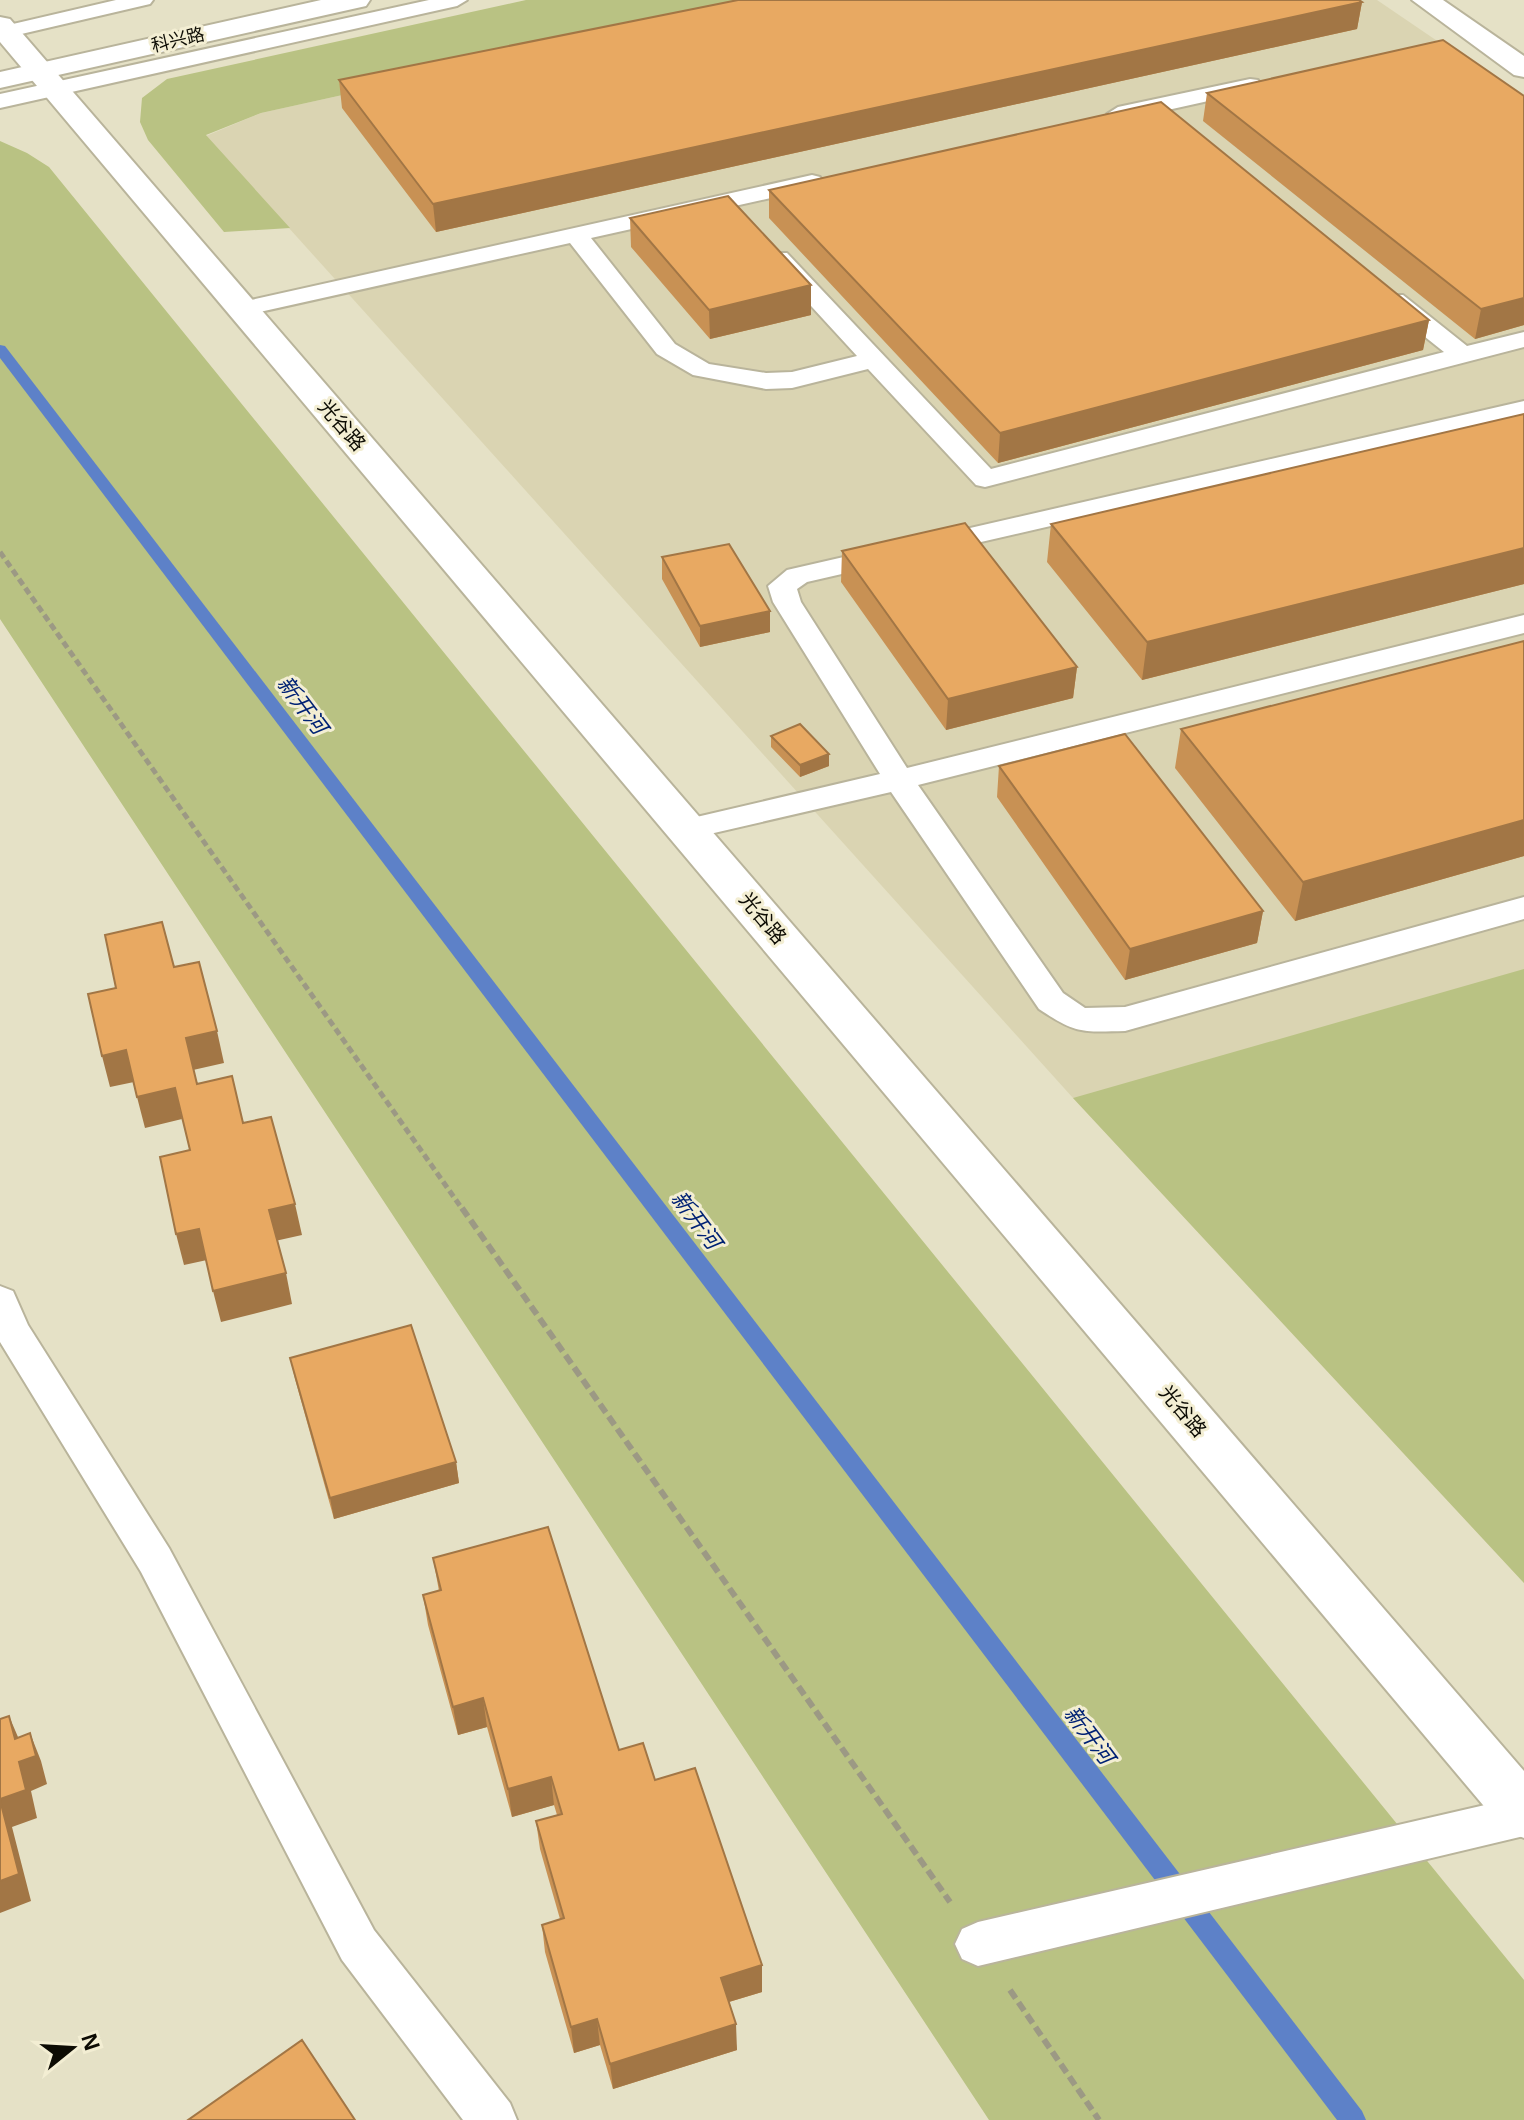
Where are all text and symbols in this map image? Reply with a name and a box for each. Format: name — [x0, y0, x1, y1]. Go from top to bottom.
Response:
street label: 科兴路 — [149, 24, 207, 56]
street label: 光谷路 — [314, 395, 370, 455]
water label: 新开河 — [272, 671, 334, 742]
street label: 光谷路 — [735, 888, 791, 948]
water label: 新开河 — [666, 1186, 728, 1257]
street label: 光谷路 — [1155, 1381, 1211, 1441]
water label: 新开河 — [1059, 1701, 1121, 1772]
north arrow — [32, 2008, 112, 2088]
text: N — [76, 2031, 105, 2053]

